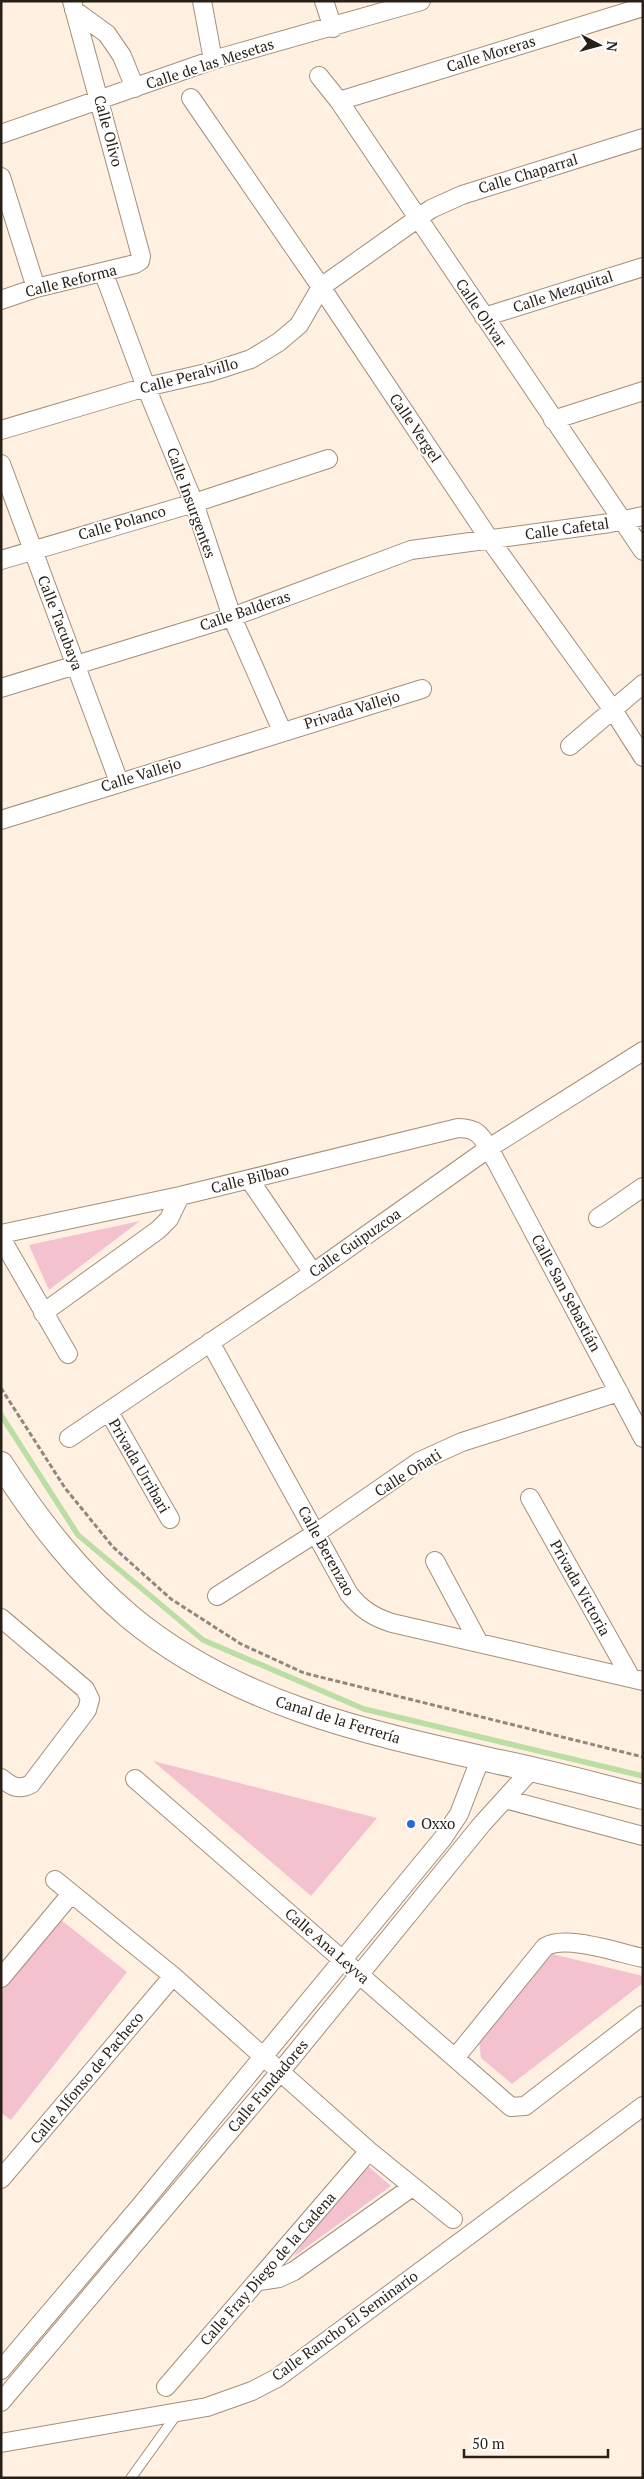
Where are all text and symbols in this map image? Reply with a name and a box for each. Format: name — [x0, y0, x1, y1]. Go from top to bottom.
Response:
north arrow — [574, 20, 624, 70]
street label: Calle Moreras — [444, 30, 538, 76]
street label: Calle de las Mesetas — [143, 33, 276, 93]
text: N — [602, 40, 622, 53]
street label: Calle Olivo — [90, 93, 128, 169]
street label: Calle Chaparral — [475, 148, 580, 198]
street label: Calle Reforma — [23, 259, 119, 301]
street label: Calle Mezquital — [510, 265, 615, 317]
street label: Calle Olivar — [452, 274, 512, 351]
street label: Calle Peralvillo — [137, 352, 240, 398]
street label: Calle Vergel — [385, 389, 446, 466]
street label: Calle Insurgentes — [163, 445, 221, 561]
street label: Calle Polanco — [76, 500, 168, 544]
street label: Calle Cafetal — [523, 512, 610, 544]
street label: Calle Tacubaya — [34, 572, 88, 673]
street label: Calle Balderas — [197, 585, 293, 635]
street label: Privada Vallejo — [301, 685, 402, 733]
street label: Calle Vallejo — [98, 752, 183, 796]
street label: Calle Bilbao — [209, 1159, 291, 1197]
street label: Calle Guipuzcoa — [305, 1203, 405, 1281]
street label: Calle San Sebastián — [528, 1230, 606, 1355]
street label: Privada Urribari — [105, 1415, 175, 1516]
street label: Calle Oñati — [370, 1444, 445, 1501]
street label: Calle Berenzao — [294, 1502, 360, 1599]
street label: Privada Victoria — [546, 1536, 616, 1640]
street label: Canal de la Ferrería — [273, 1691, 404, 1748]
place label: Oxxo — [421, 1813, 455, 1833]
marker: Oxxo — [405, 1818, 417, 1830]
street label: Calle Ana Leyva — [281, 1903, 375, 1988]
street label: Calle Alfonso de Pacheco — [25, 2007, 148, 2148]
street label: Calle Fundadores — [222, 2035, 312, 2136]
street label: Calle Fray Diego de la Cadena — [195, 2187, 340, 2349]
street label: Calle Rancho El Seminario — [267, 2265, 422, 2385]
scale bar — [464, 2426, 608, 2458]
text: 50 m — [472, 2433, 505, 2453]

